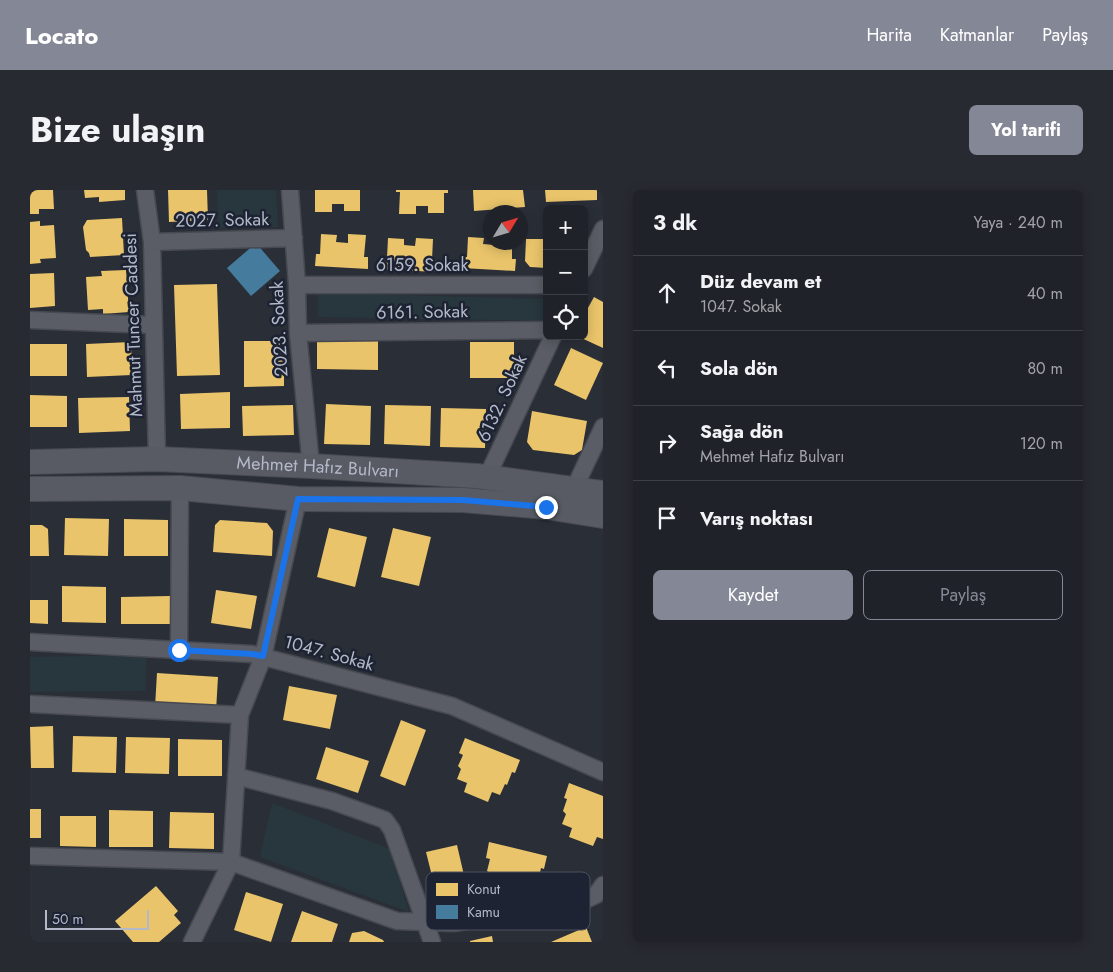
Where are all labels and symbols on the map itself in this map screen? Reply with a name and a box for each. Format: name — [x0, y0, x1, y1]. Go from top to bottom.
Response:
north arrow — [483, 205, 528, 250]
street label: 2027. Sokak — [175, 206, 269, 234]
street label: Mahmut Tuncer Caddesi — [117, 233, 149, 417]
street label: 6159. Sokak — [376, 252, 468, 278]
street label: 2023. Sokak — [264, 280, 294, 378]
street label: 6161. Sokak — [376, 298, 468, 326]
street label: 6132. Sokak — [470, 350, 534, 446]
street label: Mehmet Hafız Bulvarı — [236, 450, 400, 484]
route end — [535, 496, 558, 519]
street label: 1047. Sokak — [281, 629, 377, 677]
route start — [168, 639, 191, 662]
legend — [426, 872, 590, 930]
text: Konut — [467, 879, 501, 899]
text: Kamu — [467, 902, 500, 922]
scale bar — [45, 907, 149, 930]

